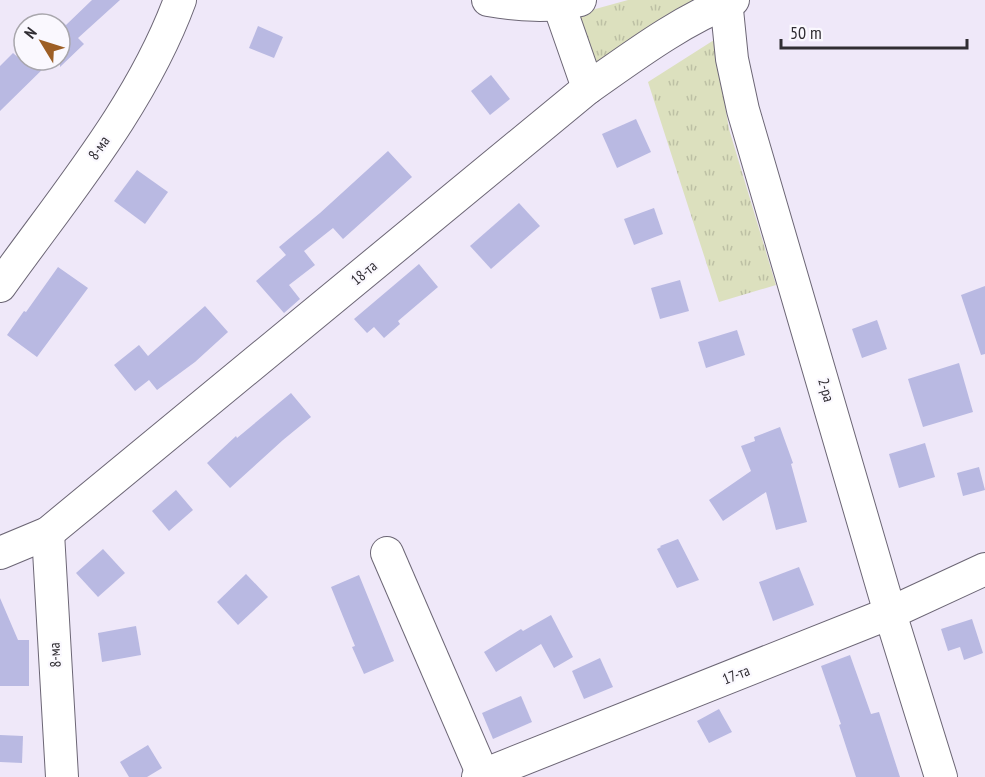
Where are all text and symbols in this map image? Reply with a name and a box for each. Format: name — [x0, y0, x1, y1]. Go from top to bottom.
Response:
north arrow — [12, 12, 72, 72]
scale bar — [781, 12, 967, 50]
text: 50 m — [790, 21, 822, 44]
text: N — [20, 23, 41, 42]
street label: 8-ма — [84, 132, 114, 163]
street label: 18-та — [347, 256, 381, 289]
street label: 2-ра — [814, 376, 839, 404]
street label: 8-ма — [44, 642, 65, 668]
street label: 17-та — [719, 661, 752, 689]

